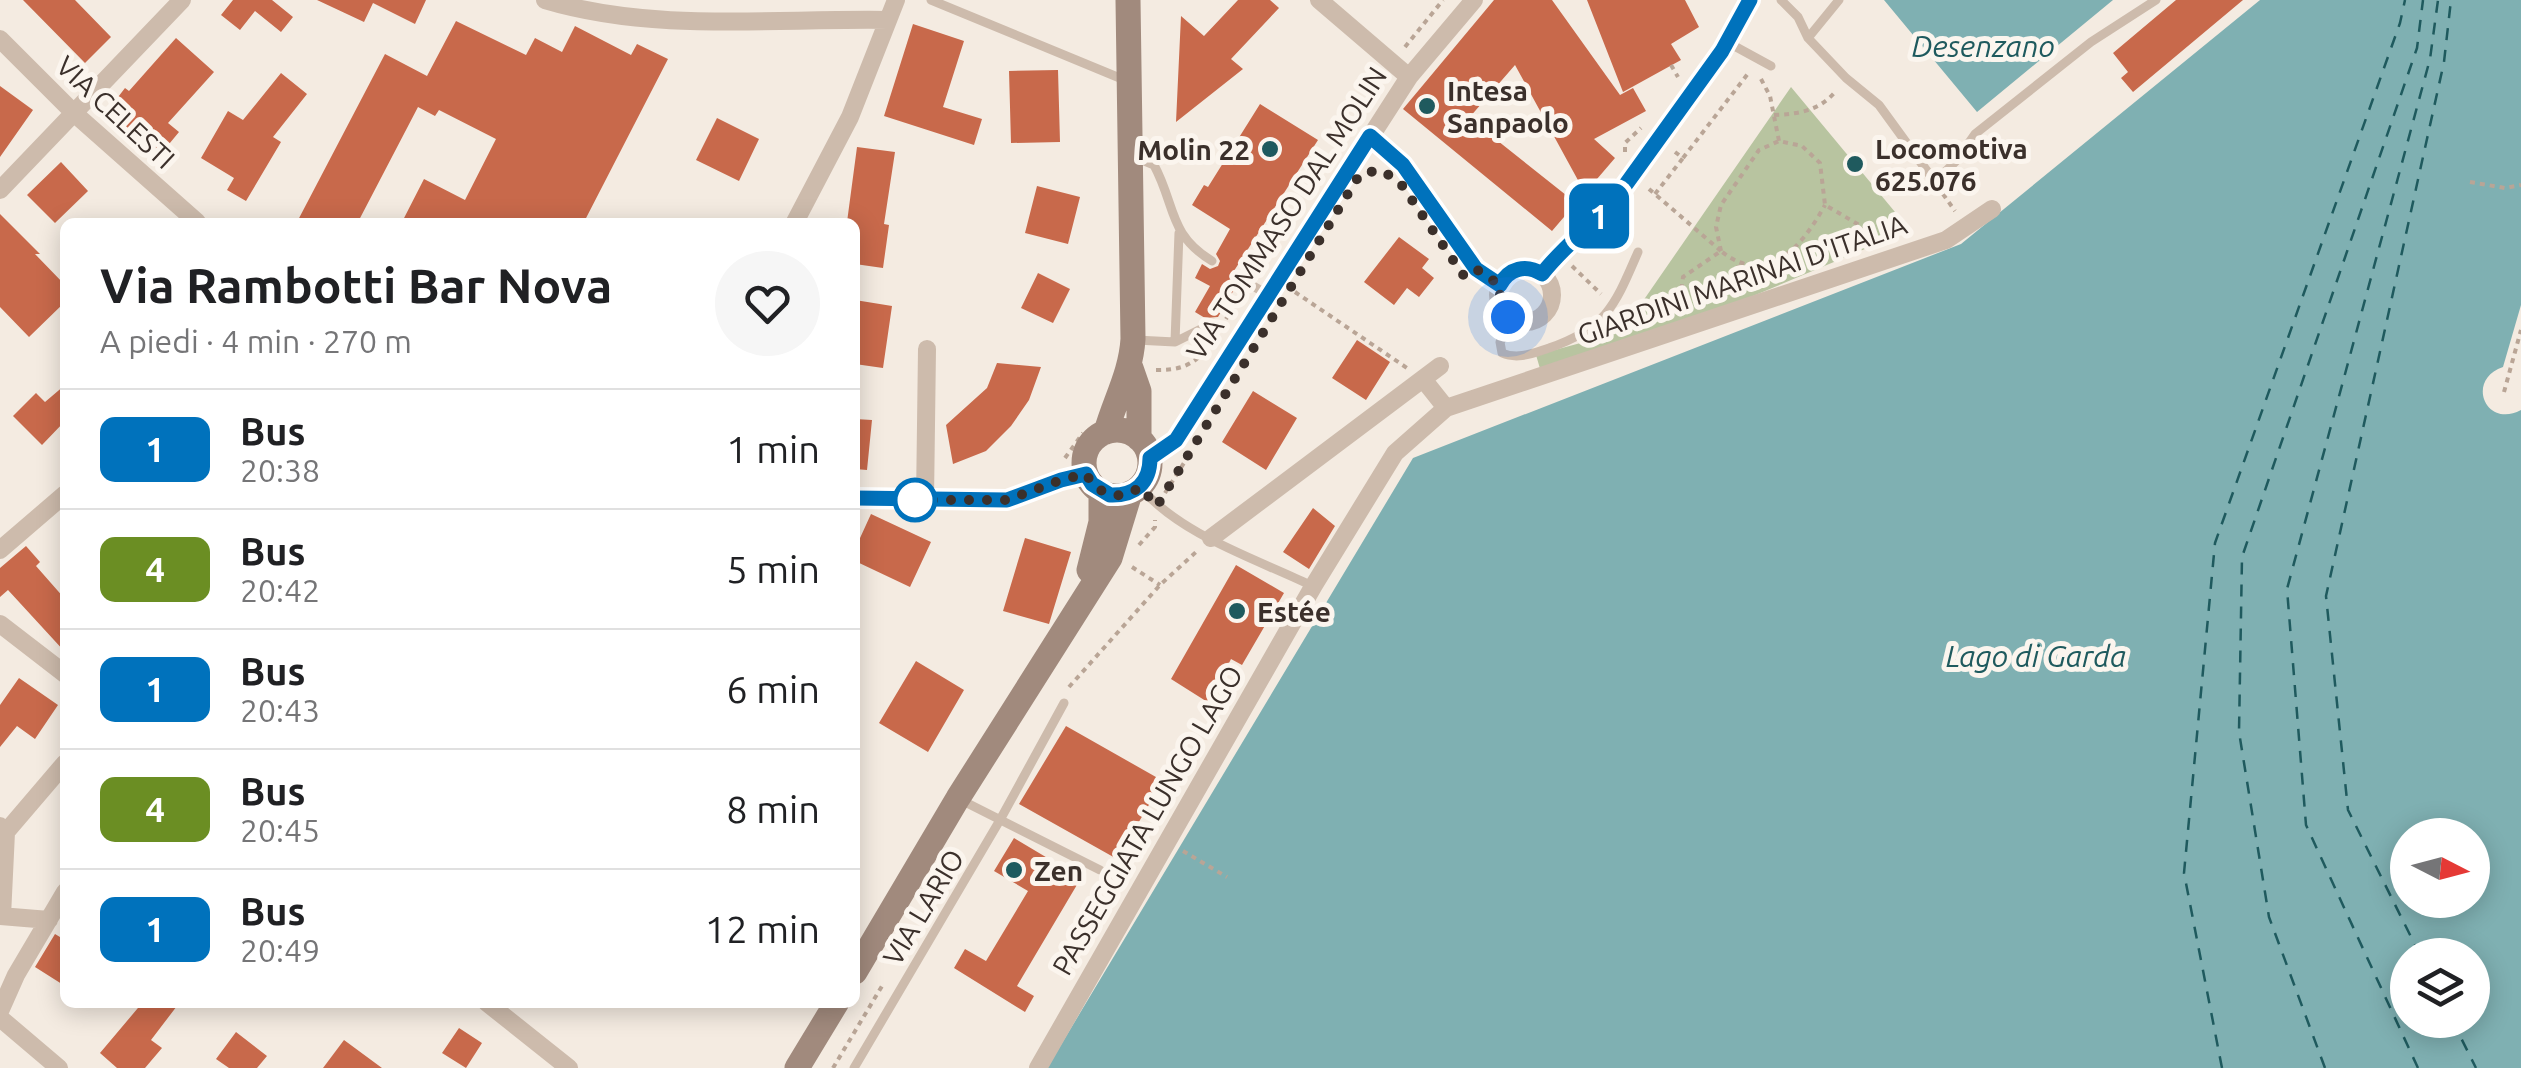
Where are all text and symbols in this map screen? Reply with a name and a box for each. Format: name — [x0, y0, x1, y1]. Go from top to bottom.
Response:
water label: Desenzano — [1911, 29, 2055, 63]
street label: VIA CELESTI — [51, 50, 181, 174]
street label: VIA TOMMASO DAL MOLIN — [1180, 61, 1392, 365]
place label: Intesa Sanpaolo — [1447, 75, 1569, 138]
marker: Intesa Sanpaolo — [1416, 95, 1438, 117]
place label: Locomotiva 625.076 — [1875, 133, 2028, 196]
place label: Molin 22 — [1137, 134, 1250, 165]
marker: Molin 22 — [1259, 138, 1281, 160]
marker: Locomotiva 625.076 — [1844, 153, 1866, 175]
line badge: 1 — [1566, 184, 1632, 248]
text: 1 — [1589, 196, 1609, 236]
street label: GIARDINI MARINAI D'ITALIA — [1573, 208, 1911, 350]
button: heart — [715, 251, 820, 356]
text: Via Rambotti Bar Nova — [100, 258, 612, 312]
your location — [1483, 292, 1533, 342]
text: A piedi · 4 min · 270 m — [100, 323, 412, 359]
text: Bus — [240, 410, 305, 452]
text: 1 min — [726, 428, 820, 470]
text: 1 — [145, 429, 165, 469]
text: 20:38 — [240, 452, 320, 488]
unlabelled marker — [894, 479, 936, 521]
text: Bus — [240, 530, 305, 572]
text: 5 min — [726, 548, 820, 590]
text: 4 — [145, 549, 165, 589]
text: 20:42 — [240, 572, 320, 608]
place label: Estée — [1257, 596, 1331, 627]
marker: Estée — [1226, 600, 1248, 622]
water label: Lago di Garda — [1946, 639, 2126, 673]
text: Bus — [240, 650, 305, 692]
street label: PASSEGGIATA LUNGO LAGO — [1046, 660, 1248, 980]
text: 6 min — [726, 668, 820, 710]
text: 1 — [145, 669, 165, 709]
text: 20:43 — [240, 692, 320, 728]
text: Bus — [240, 770, 305, 812]
text: 8 min — [726, 788, 820, 830]
text: 4 — [145, 789, 165, 829]
text: 20:45 — [240, 812, 320, 848]
north arrow — [2390, 818, 2490, 918]
map controls — [2390, 818, 2490, 1038]
street label: VIA LARIO — [876, 844, 970, 970]
place label: Zen — [1034, 855, 1083, 886]
marker: Zen — [1003, 859, 1025, 881]
text: Bus — [240, 890, 305, 932]
text: 12 min — [705, 908, 820, 950]
text: 1 — [145, 909, 165, 949]
text: 20:49 — [240, 932, 320, 968]
button: layers — [2390, 938, 2490, 1038]

